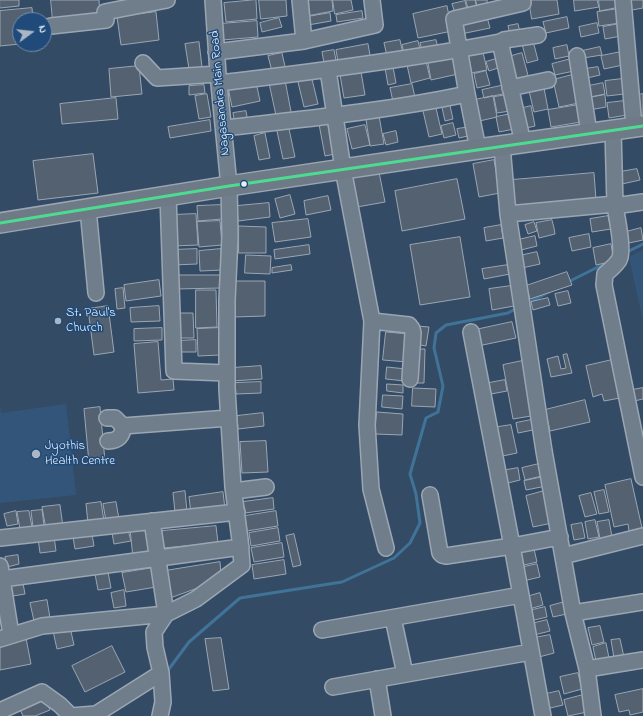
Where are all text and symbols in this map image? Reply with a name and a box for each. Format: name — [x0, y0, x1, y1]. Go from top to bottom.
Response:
north arrow — [12, 12, 52, 52]
text: N — [34, 23, 51, 35]
street label: Nagasandra Main Road — [208, 30, 234, 156]
unlabelled marker — [239, 179, 249, 189]
place label: St. Paul's Church — [66, 306, 116, 337]
marker: St. Paul's Church — [53, 316, 63, 326]
place label: Jyothis Health Centre — [45, 439, 115, 470]
marker: Jyothis Health Centre — [30, 448, 42, 460]

